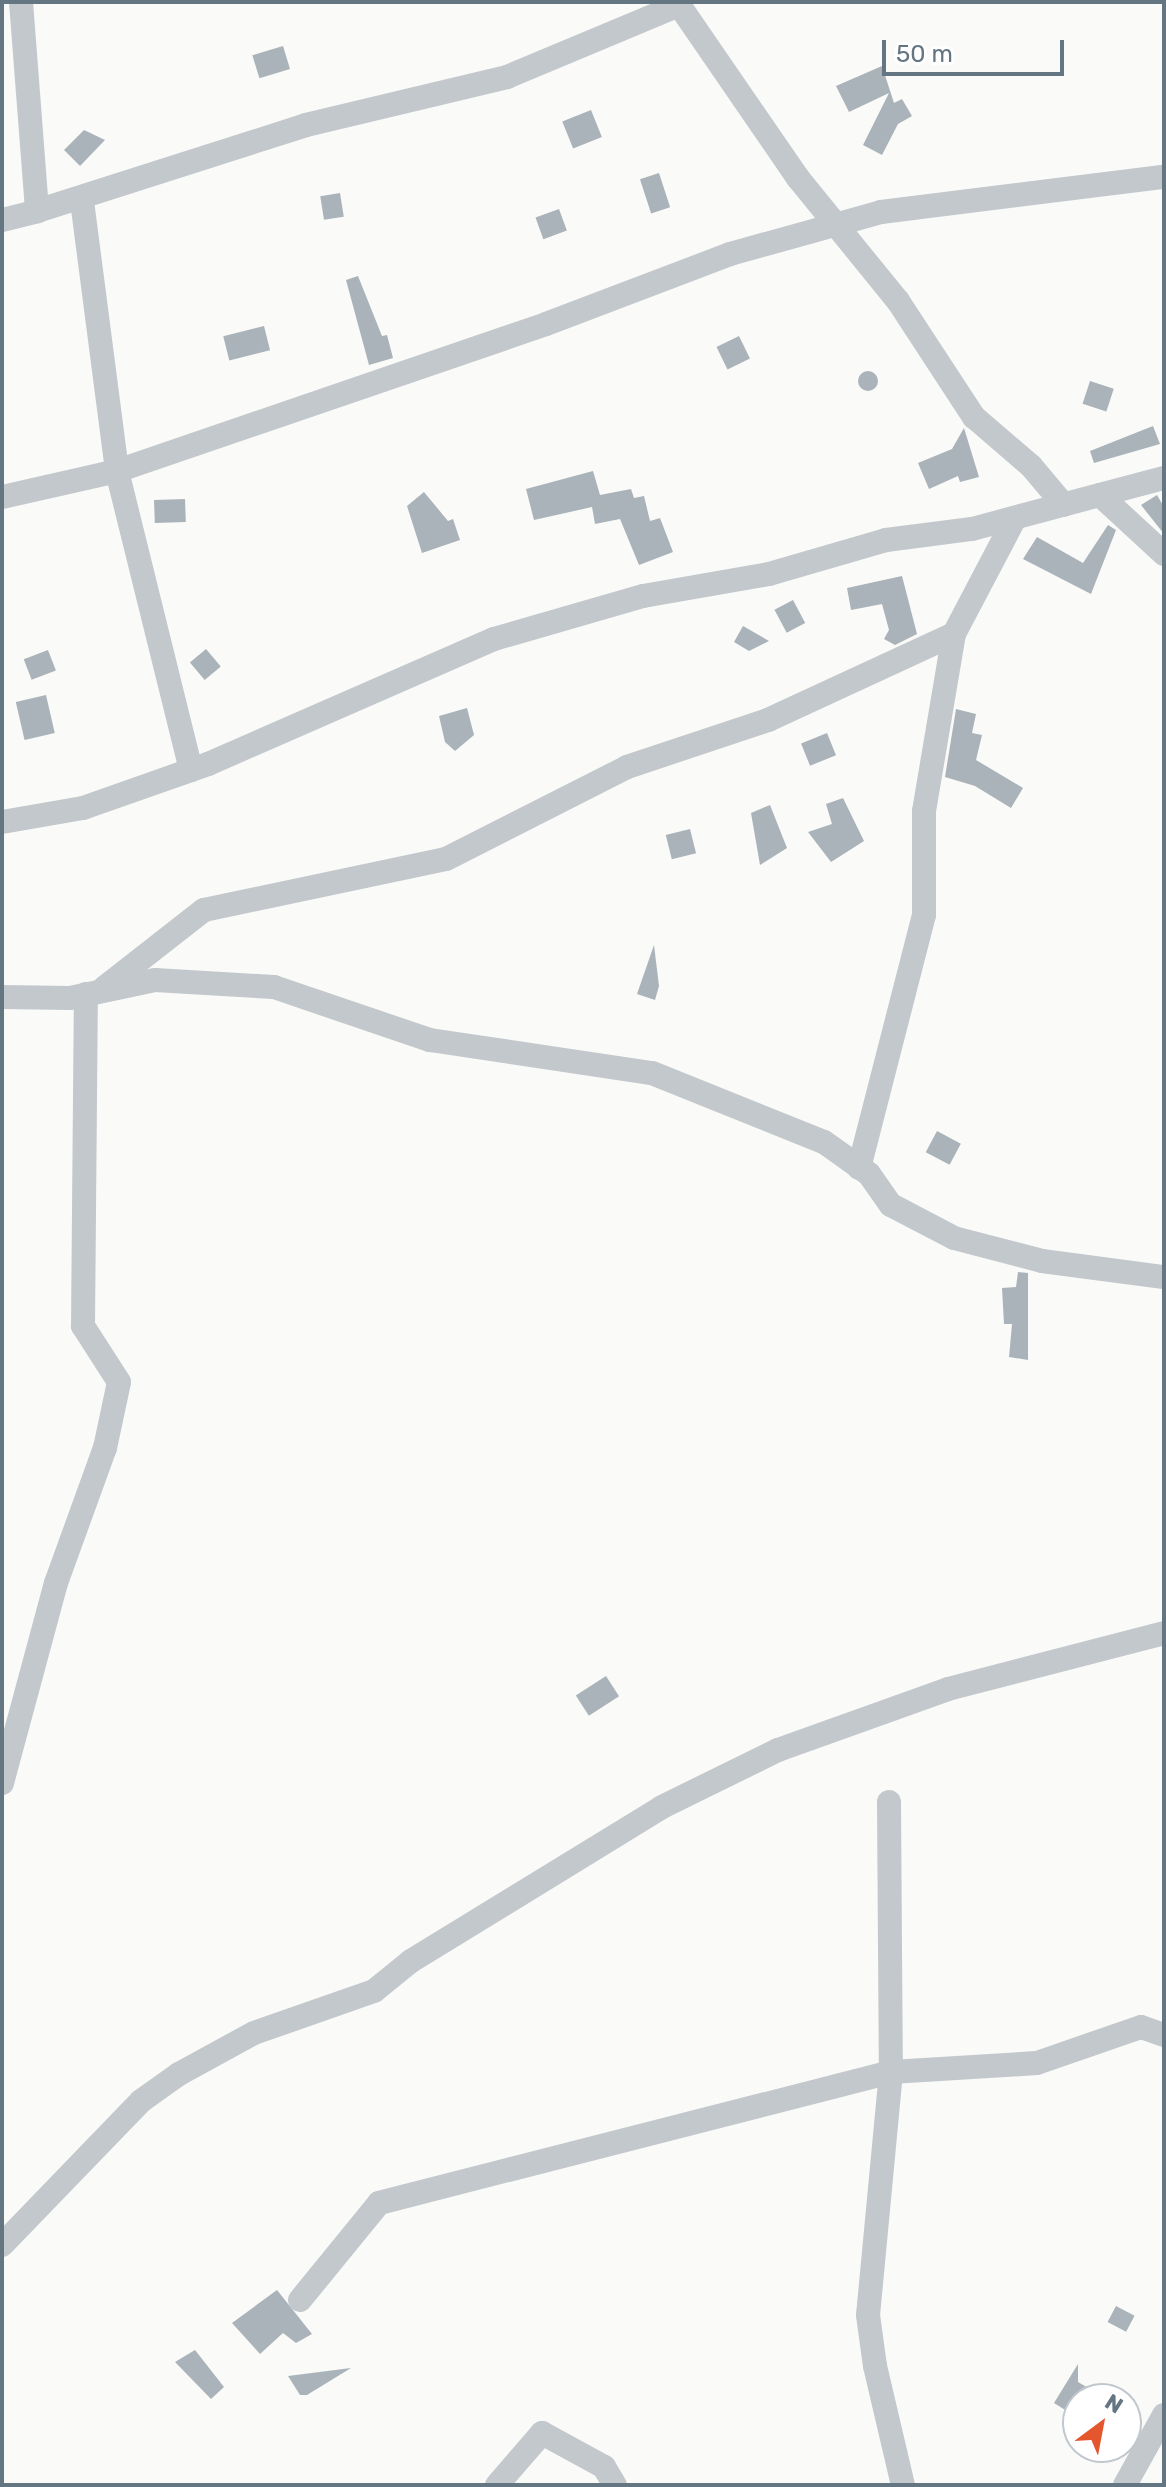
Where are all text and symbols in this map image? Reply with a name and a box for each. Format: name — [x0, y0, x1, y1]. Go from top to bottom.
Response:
scale bar — [886, 24, 1068, 74]
text: 50 m — [896, 40, 953, 68]
north arrow — [1062, 2383, 1142, 2463]
text: N — [1100, 2388, 1128, 2420]

